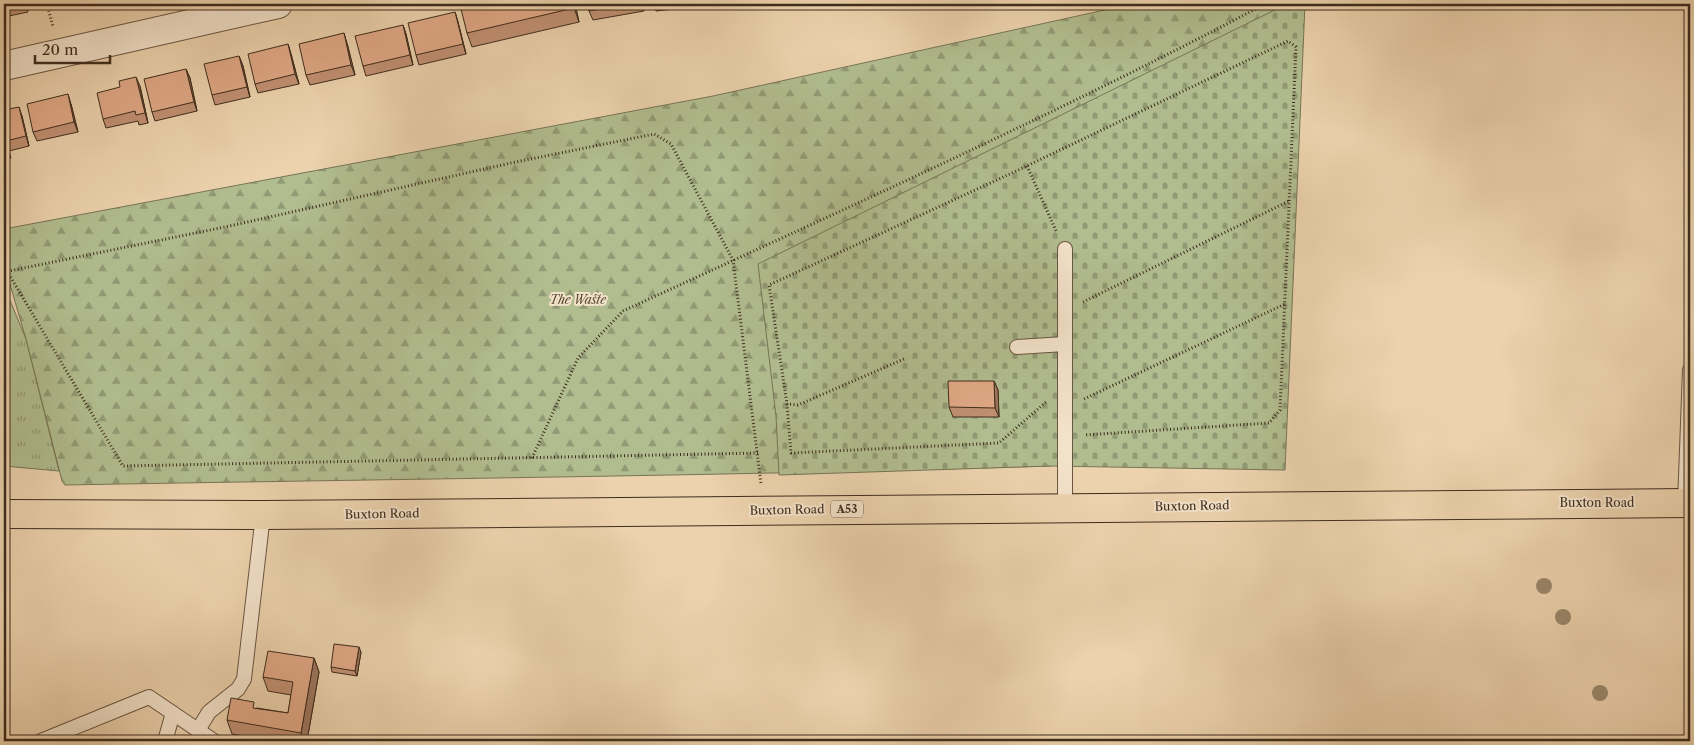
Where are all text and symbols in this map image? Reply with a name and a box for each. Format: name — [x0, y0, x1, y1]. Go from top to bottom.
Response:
scale bar — [35, 32, 110, 64]
text: 20 m — [42, 40, 78, 59]
park label: The Waste — [550, 292, 607, 307]
street label: Buxton Road — [1560, 495, 1635, 510]
street label: Buxton Road — [1154, 497, 1230, 514]
road number: A53 — [831, 500, 863, 518]
street label: Buxton Road — [749, 501, 825, 518]
street label: Buxton Road — [344, 505, 420, 522]

